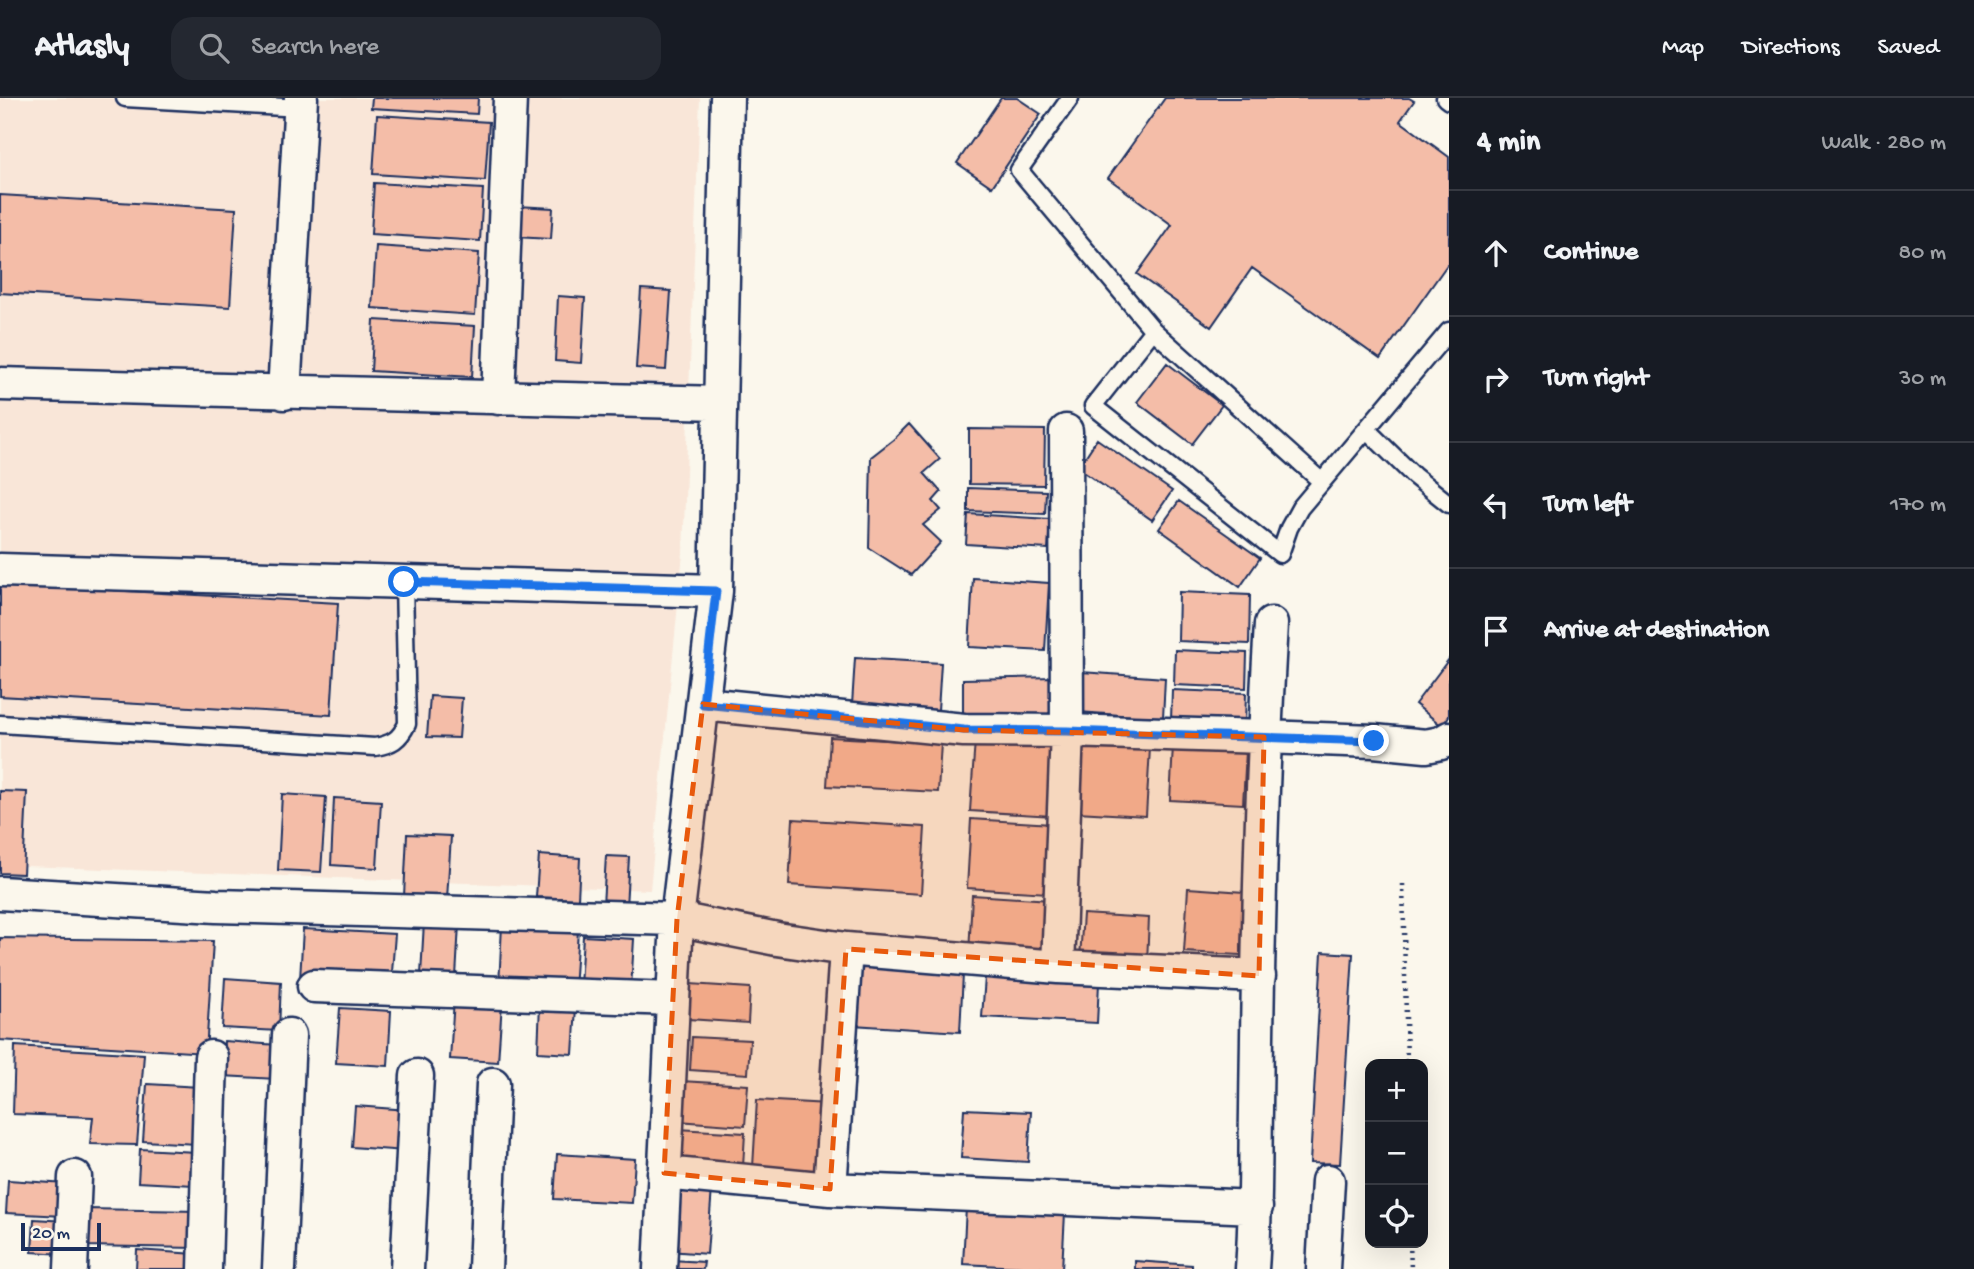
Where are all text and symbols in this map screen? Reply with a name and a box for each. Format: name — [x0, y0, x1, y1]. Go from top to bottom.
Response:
search box — [171, 17, 661, 80]
text: Atlasly — [35, 29, 129, 67]
icon: search — [195, 29, 233, 67]
text: Search here — [251, 33, 379, 64]
text: Map — [1662, 34, 1704, 63]
text: Directions — [1742, 34, 1840, 63]
text: Saved — [1878, 34, 1939, 63]
text: 4 min — [1477, 126, 1540, 161]
text: Walk · 280 m — [1822, 130, 1946, 157]
icon: ahead — [1477, 234, 1515, 272]
text: Continue — [1544, 238, 1638, 269]
text: 80 m — [1899, 240, 1946, 267]
icon: right — [1477, 360, 1515, 398]
text: Turn right — [1544, 364, 1648, 395]
text: 30 m — [1899, 366, 1946, 393]
icon: left — [1477, 486, 1515, 524]
text: Turn left — [1544, 490, 1632, 521]
text: 170 m — [1890, 492, 1946, 519]
route start — [388, 566, 419, 597]
icon: arrive — [1477, 612, 1515, 650]
text: Arrive at destination — [1544, 616, 1769, 647]
route end — [1358, 725, 1389, 756]
map controls — [1365, 1059, 1428, 1248]
button: + — [1365, 1059, 1428, 1122]
button: − — [1365, 1122, 1428, 1185]
button: locate — [1365, 1185, 1428, 1248]
scale bar — [21, 1220, 102, 1252]
text: 20 m — [32, 1223, 70, 1246]

